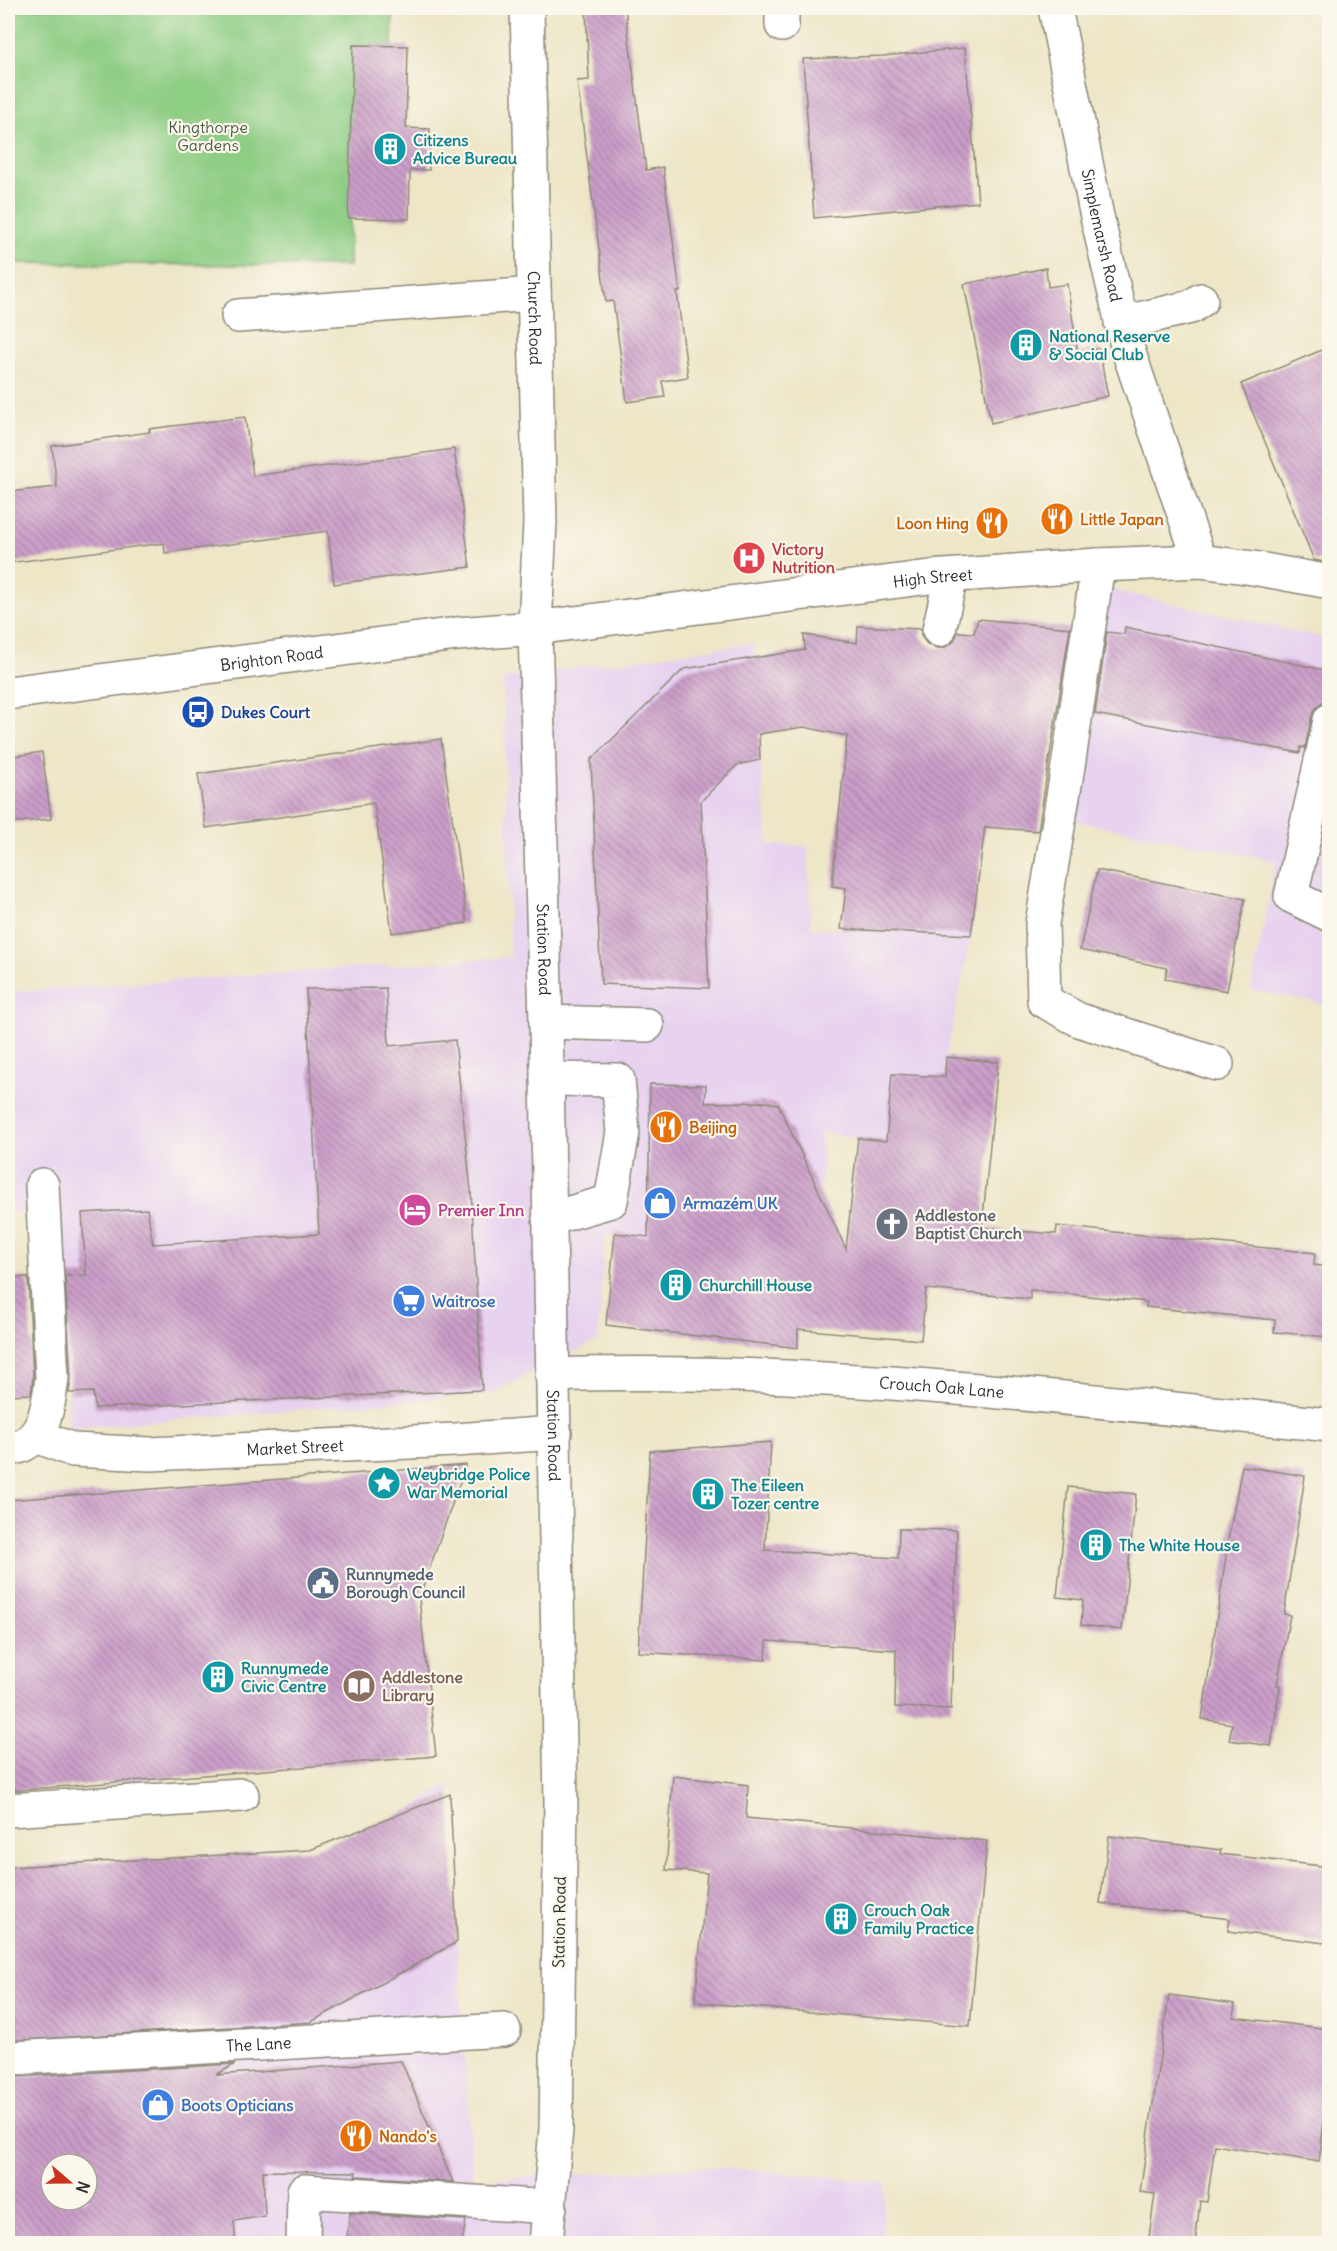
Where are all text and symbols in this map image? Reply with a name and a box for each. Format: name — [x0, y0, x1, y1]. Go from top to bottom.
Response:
park label: Kingthorpe Gardens — [168, 117, 248, 155]
place label: Citizens Advice Bureau — [413, 130, 518, 168]
building icon: Citizens Advice Bureau — [372, 131, 408, 167]
street label: Simplemarsh Road — [1078, 167, 1126, 304]
street label: Church Road — [524, 271, 546, 365]
place label: National Reserve & Social Club — [1049, 326, 1170, 364]
building icon: National Reserve & Social Club — [1008, 327, 1044, 363]
restaurant icon: Little Japan — [1039, 501, 1075, 537]
restaurant icon: Loon Hing — [974, 505, 1010, 541]
place label: Little Japan — [1080, 509, 1164, 530]
place label: Loon Hing — [896, 513, 969, 534]
place label: Victory Nutrition — [772, 539, 835, 577]
hospital icon: Victory Nutrition — [731, 540, 767, 576]
street label: High Street — [892, 564, 974, 592]
street label: Brighton Road — [219, 642, 324, 675]
bus stop icon: Dukes Court — [180, 694, 216, 730]
place label: Dukes Court — [221, 702, 311, 722]
street label: Station Road — [533, 903, 555, 996]
restaurant icon: Beijing — [648, 1109, 684, 1145]
place label: Beijing — [689, 1117, 737, 1138]
shop icon: Armazém UK — [642, 1185, 678, 1221]
hotel icon: Premier Inn — [397, 1192, 433, 1228]
place label: Armazém UK — [683, 1193, 778, 1213]
place label: Premier Inn — [438, 1200, 524, 1220]
place label: Addlestone Baptist Church — [915, 1205, 1022, 1244]
church icon: Addlestone Baptist Church — [874, 1206, 910, 1242]
building icon: Churchill House — [658, 1267, 694, 1303]
place label: Churchill House — [699, 1275, 812, 1295]
supermarket icon: Waitrose — [391, 1283, 427, 1319]
place label: Waitrose — [432, 1291, 496, 1311]
street label: Crouch Oak Lane — [878, 1372, 1005, 1402]
street label: Station Road — [543, 1389, 565, 1482]
street label: Market Street — [246, 1435, 345, 1460]
place label: Weybridge Police War Memorial — [407, 1464, 531, 1502]
place icon: Weybridge Police War Memorial — [366, 1465, 402, 1501]
place label: The Eileen Tozer centre — [731, 1475, 820, 1513]
building icon: The Eileen Tozer centre — [690, 1476, 726, 1512]
building icon: The White House — [1078, 1527, 1114, 1563]
place label: The White House — [1119, 1535, 1240, 1555]
place label: Runnymede Borough Council — [346, 1564, 465, 1603]
public building icon: Runnymede Borough Council — [305, 1565, 341, 1601]
place label: Runnymede Civic Centre — [241, 1658, 329, 1696]
building icon: Runnymede Civic Centre — [200, 1659, 236, 1695]
place label: Addlestone Library — [382, 1667, 463, 1706]
library icon: Addlestone Library — [341, 1668, 377, 1704]
street label: Station Road — [548, 1876, 570, 1968]
place label: Crouch Oak Family Practice — [864, 1900, 975, 1939]
building icon: Crouch Oak Family Practice — [823, 1901, 859, 1937]
street label: The Lane — [225, 2032, 292, 2056]
shop icon: Boots Opticians — [140, 2087, 176, 2123]
place label: Boots Opticians — [181, 2095, 294, 2116]
restaurant icon: Nando's — [338, 2118, 374, 2154]
place label: Nando's — [379, 2126, 437, 2146]
north arrow — [39, 2152, 99, 2212]
text: N — [72, 2179, 94, 2196]

